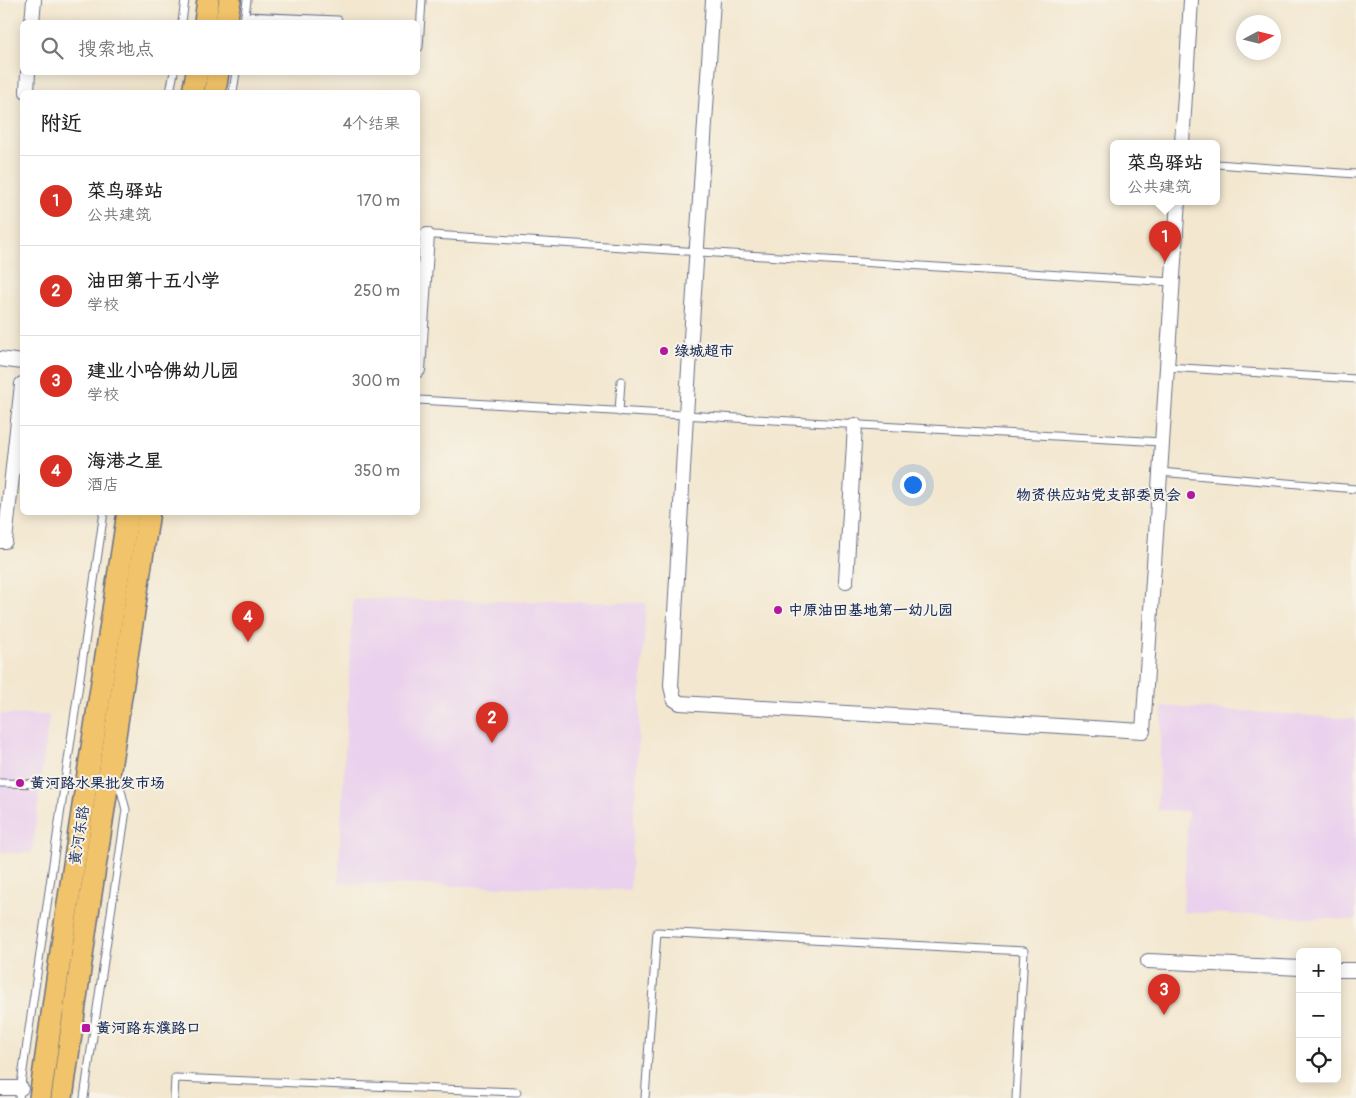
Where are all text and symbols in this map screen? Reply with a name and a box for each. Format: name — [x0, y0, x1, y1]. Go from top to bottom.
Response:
north arrow — [1236, 15, 1281, 60]
search box — [20, 20, 420, 75]
icon: search — [38, 34, 66, 62]
text: 搜索地点 — [78, 37, 154, 61]
text: 附近 — [40, 110, 82, 137]
text: 4个结果 — [343, 114, 400, 134]
popup — [1110, 140, 1220, 205]
text: 菜鸟驿站 — [1127, 151, 1203, 175]
text: 公共建筑 — [1127, 177, 1191, 197]
text: 菜鸟驿站 — [87, 179, 163, 203]
text: 1 — [53, 191, 59, 211]
text: 170 m — [357, 191, 400, 211]
text: 公共建筑 — [87, 205, 151, 225]
pin: 1 — [1149, 221, 1181, 262]
text: 油田第十五小学 — [87, 269, 220, 293]
text: 2 — [52, 281, 60, 301]
text: 250 m — [354, 281, 400, 301]
text: 学校 — [87, 295, 119, 315]
place label: 绿城超市 — [674, 342, 734, 361]
marker: 绿城超市 — [658, 345, 670, 357]
text: 建业小哈佛幼儿园 — [87, 359, 239, 383]
text: 3 — [52, 371, 60, 391]
text: 300 m — [352, 371, 400, 391]
text: 学校 — [87, 385, 119, 405]
text: 海港之星 — [87, 449, 163, 473]
text: 4 — [51, 461, 61, 481]
text: 350 m — [354, 461, 400, 481]
your location — [900, 472, 926, 498]
text: 酒店 — [87, 475, 119, 495]
place label: 物资供应站党支部委员会 — [1016, 486, 1181, 505]
marker: 物资供应站党支部委员会 — [1185, 489, 1197, 501]
pin: 4 — [232, 601, 264, 642]
place label: 中原油田基地第一幼儿园 — [788, 601, 953, 620]
marker: 中原油田基地第一幼儿园 — [772, 604, 784, 616]
pin: 2 — [476, 702, 508, 743]
place label: 黄河路水果批发市场 — [30, 774, 165, 793]
marker: 黄河路水果批发市场 — [14, 777, 26, 789]
street label: 黄河东路 — [65, 804, 94, 866]
map controls — [1296, 948, 1341, 1083]
button: + — [1296, 948, 1341, 993]
pin: 3 — [1148, 974, 1180, 1015]
button: − — [1296, 993, 1341, 1038]
place label: 黄河路东濮路口 — [96, 1019, 201, 1038]
marker: 黄河路东濮路口 — [80, 1022, 92, 1034]
button: locate — [1296, 1038, 1341, 1083]

